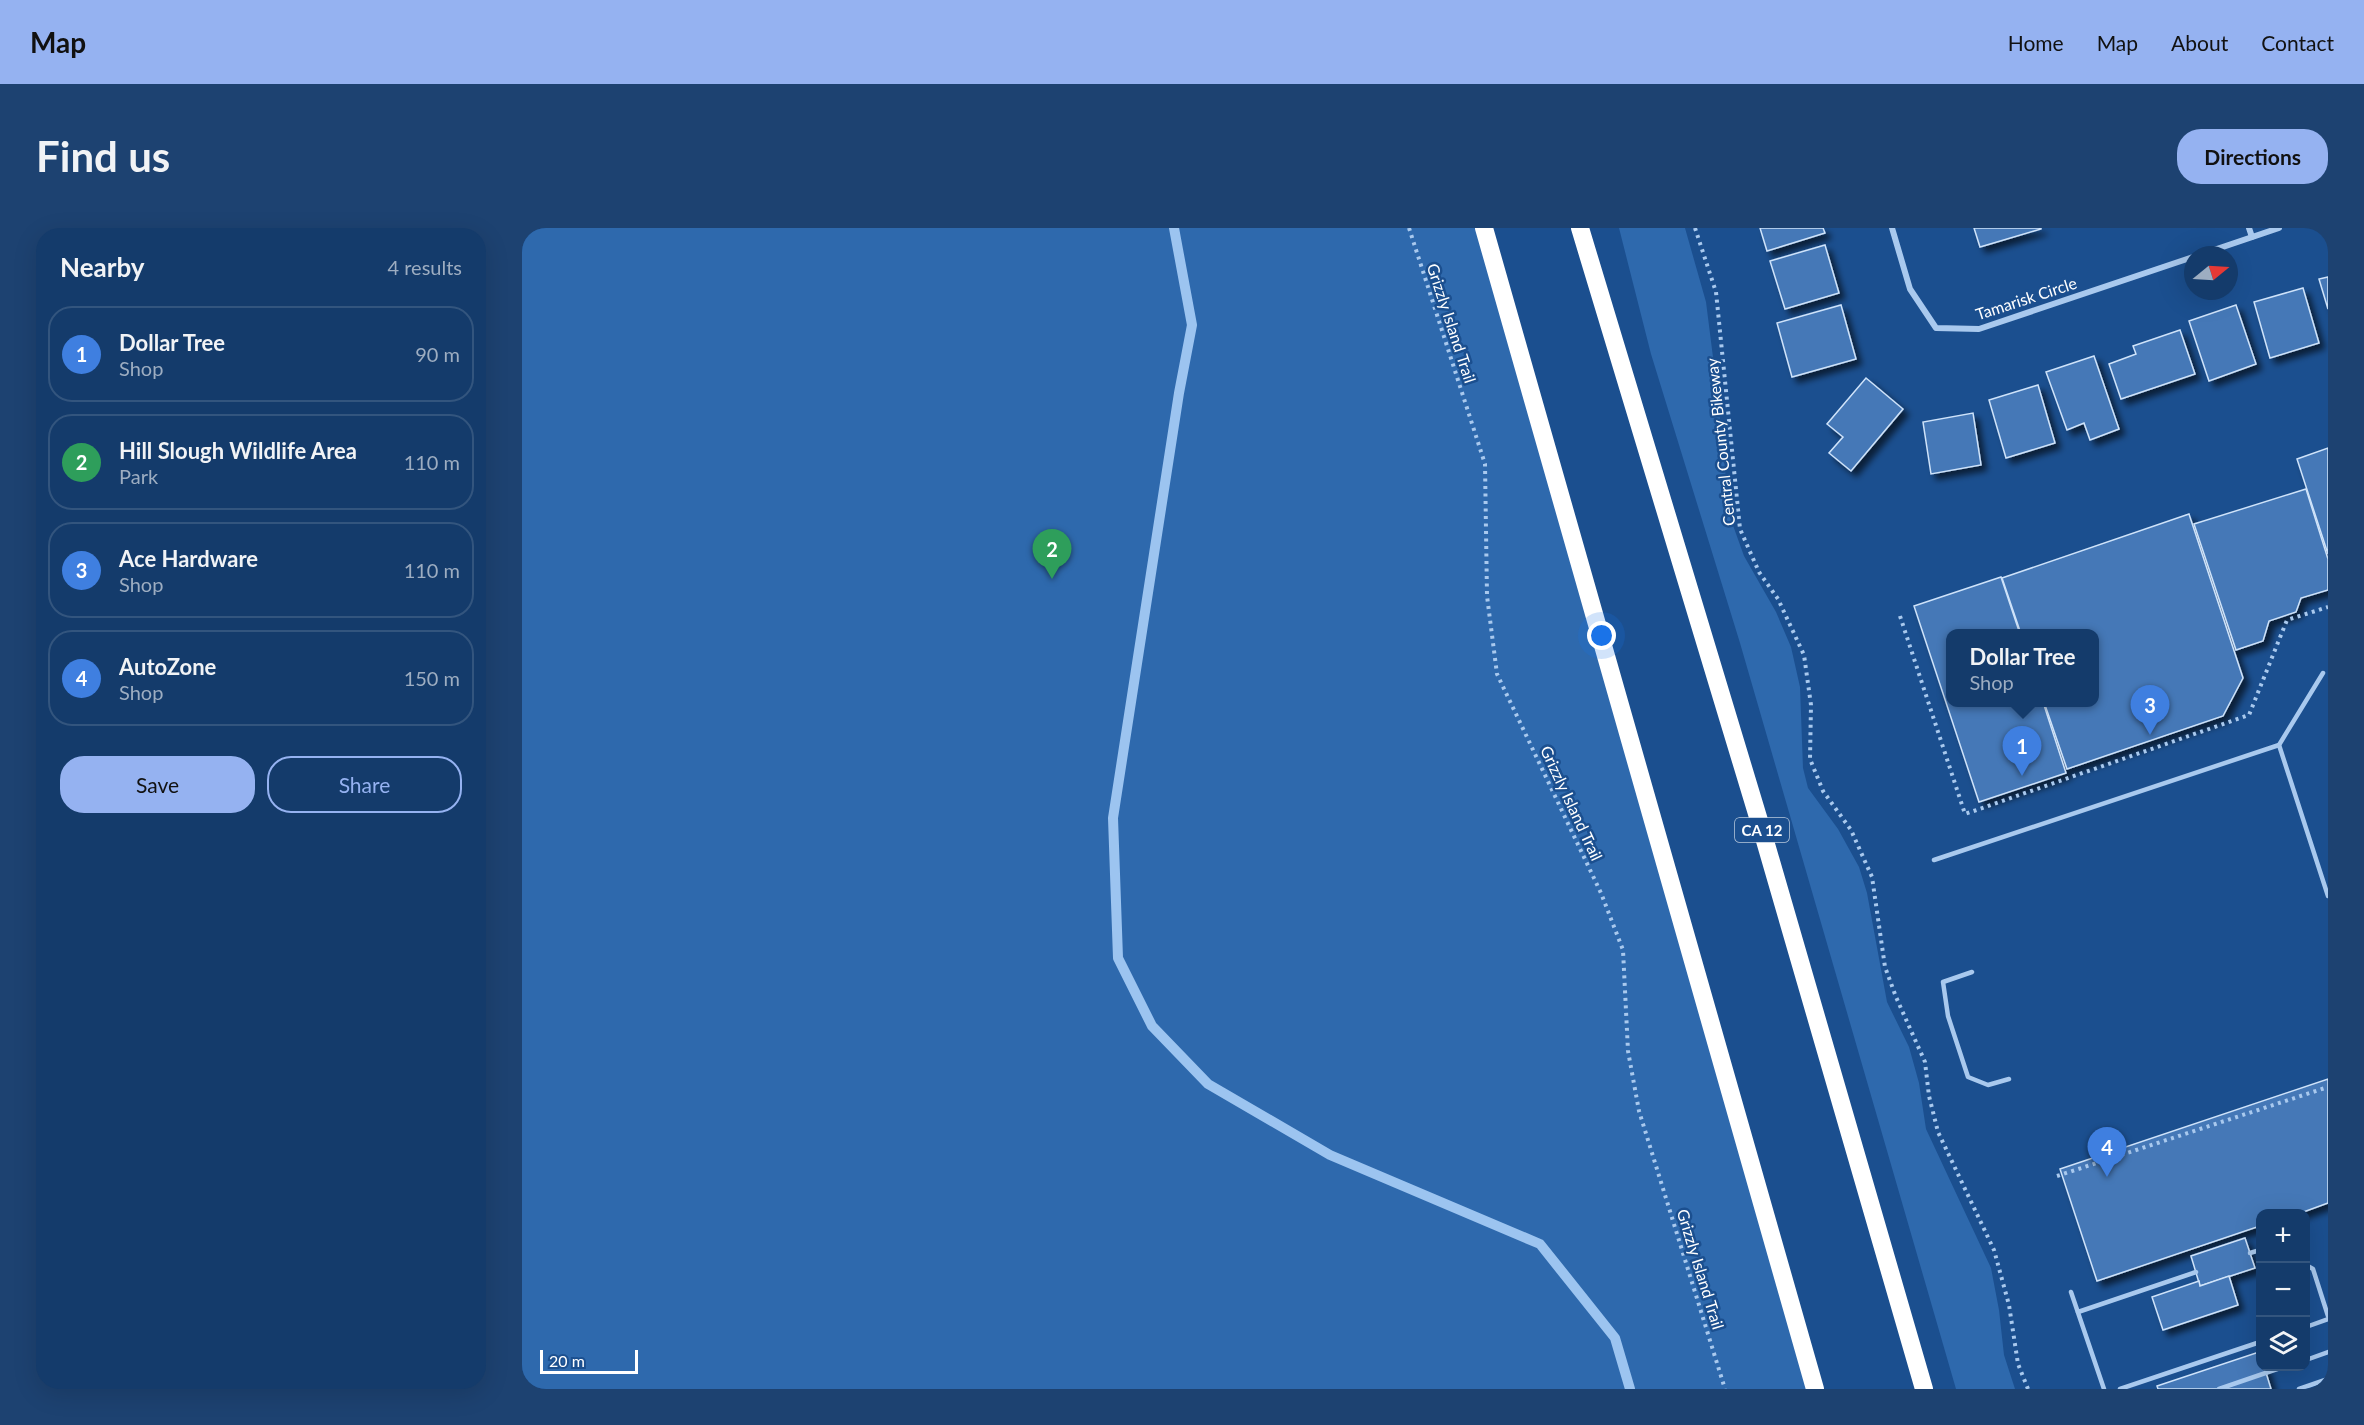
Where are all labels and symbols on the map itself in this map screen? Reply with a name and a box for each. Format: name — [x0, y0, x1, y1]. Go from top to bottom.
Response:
north arrow — [2184, 246, 2238, 300]
street label: Grizzly Island Trail — [1424, 261, 1480, 385]
street label: Tamarisk Circle — [1973, 273, 2079, 323]
street label: Central County Bikeway — [1702, 356, 1738, 527]
pin: 2 — [1032, 530, 1072, 579]
your location — [1587, 621, 1616, 650]
pin: 3 — [2130, 686, 2170, 735]
pin: 1 — [2002, 726, 2042, 776]
street label: Grizzly Island Trail — [1537, 742, 1607, 864]
road number: CA 12 — [1735, 818, 1789, 842]
pin: 4 — [2088, 1128, 2126, 1177]
street label: Grizzly Island Trail — [1674, 1207, 1728, 1331]
scale bar — [540, 1347, 638, 1374]

